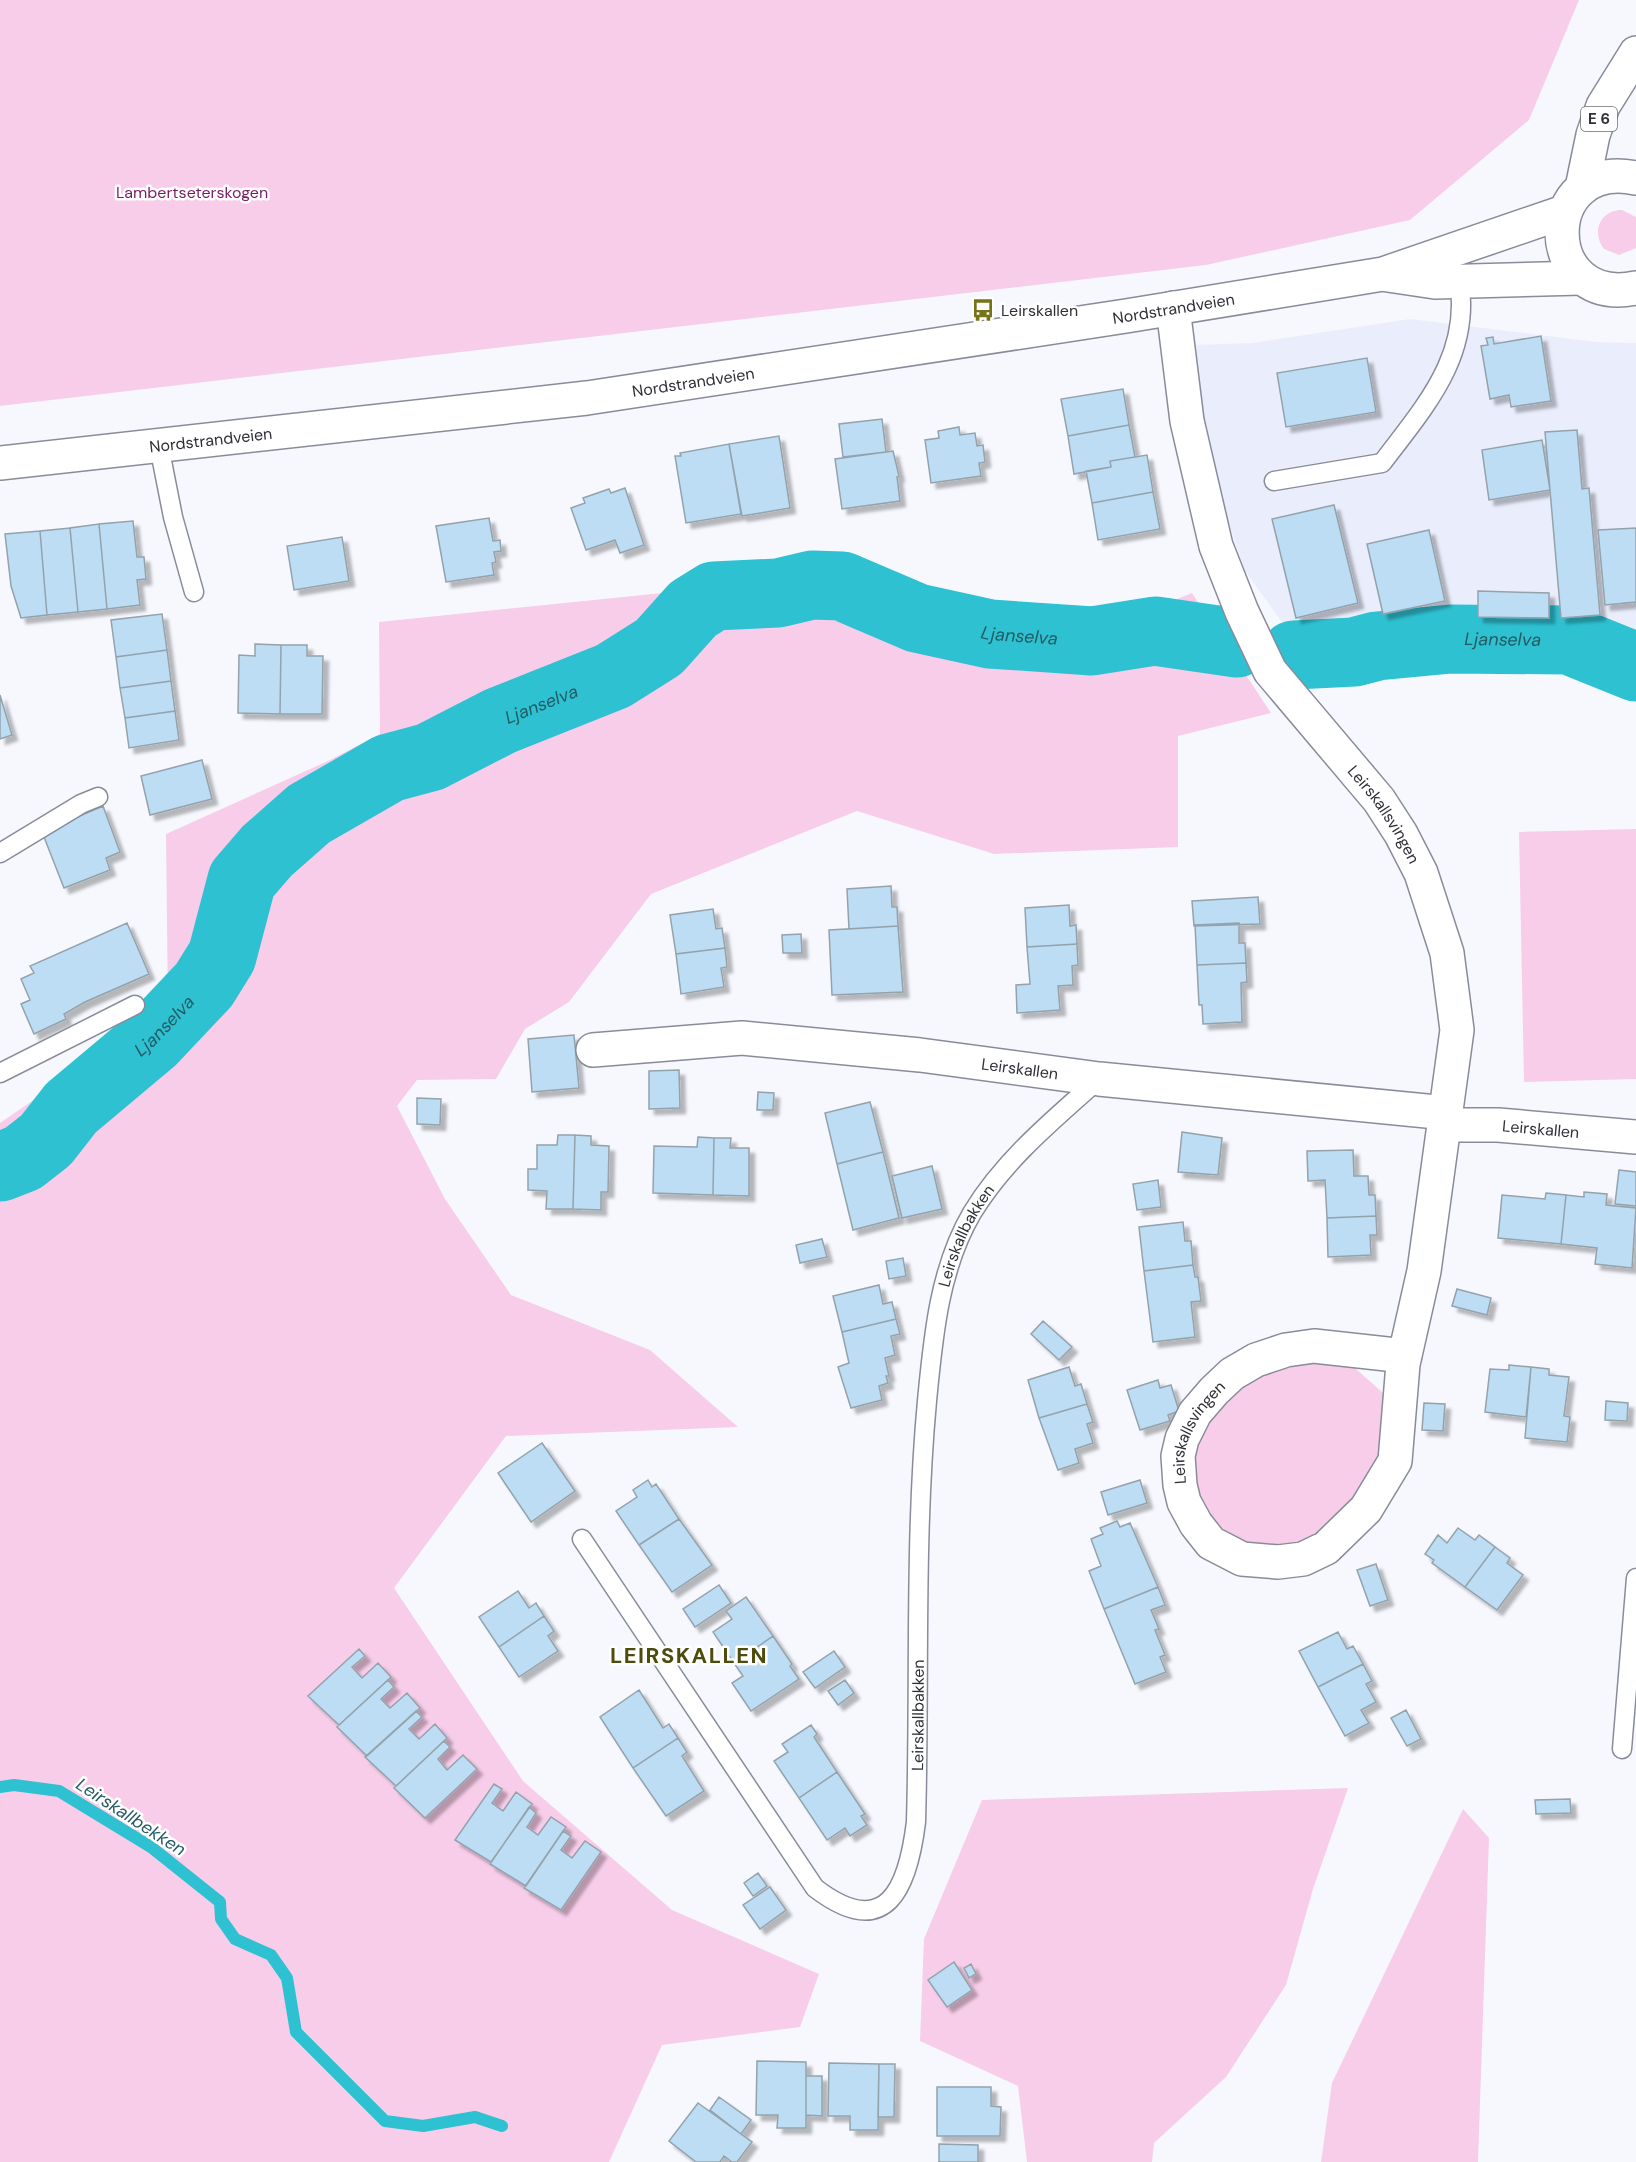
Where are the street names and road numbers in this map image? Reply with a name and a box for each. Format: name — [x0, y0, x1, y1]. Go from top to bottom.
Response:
road number: E 6 — [1581, 107, 1617, 131]
street label: Nordstrandveien — [1111, 288, 1236, 329]
street label: Nordstrandveien — [631, 363, 756, 402]
street label: Nordstrandveien — [148, 423, 273, 457]
street label: Leirskallsvingen — [1343, 761, 1424, 867]
street label: Leirskallen — [980, 1053, 1059, 1084]
street label: Leirskallen — [1501, 1115, 1580, 1143]
street label: Leirskallbakken — [934, 1180, 999, 1289]
street label: Leirskallsvingen — [1168, 1376, 1230, 1485]
street label: Leirskallbakken — [907, 1659, 929, 1771]

